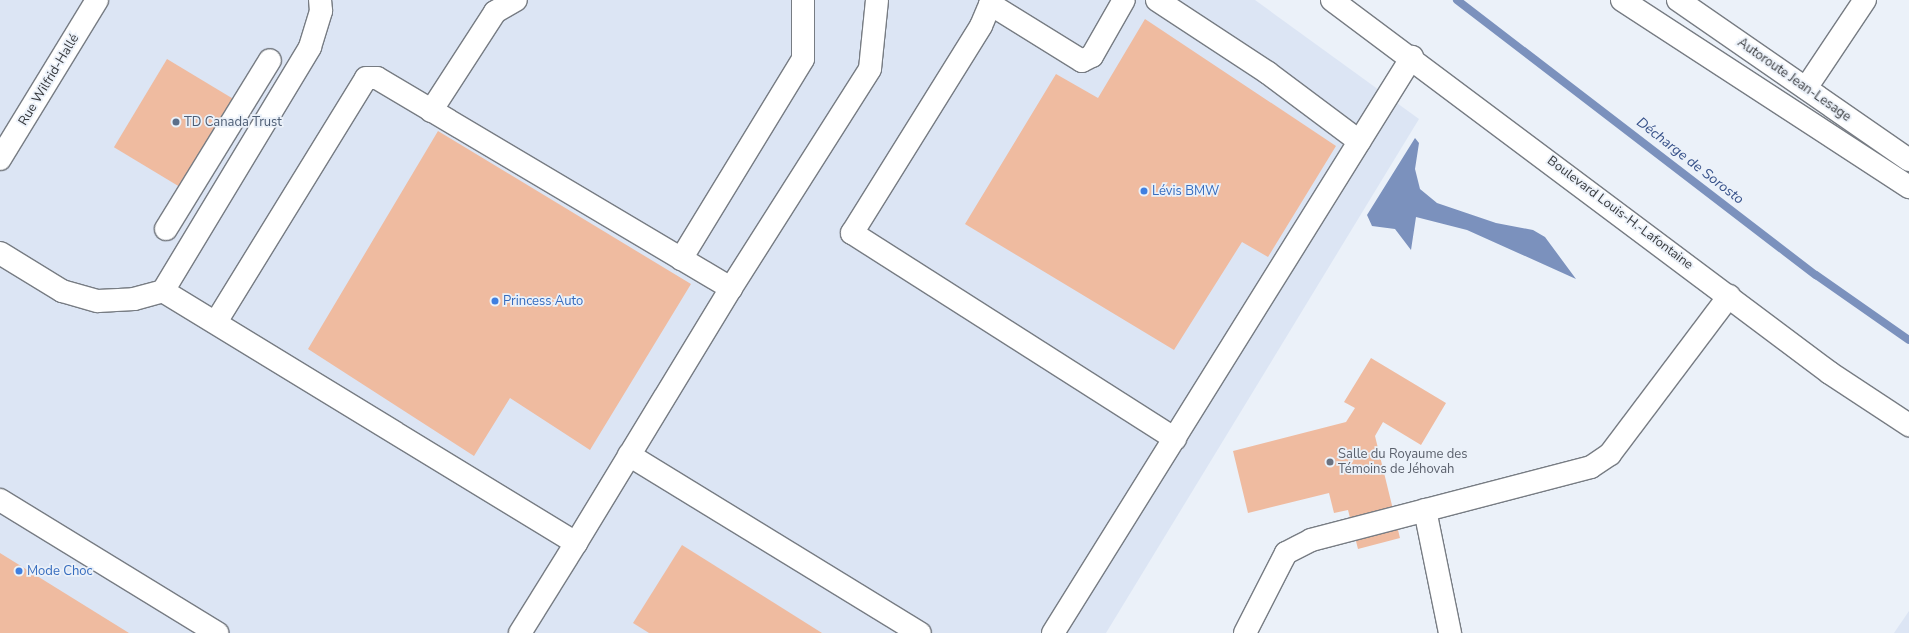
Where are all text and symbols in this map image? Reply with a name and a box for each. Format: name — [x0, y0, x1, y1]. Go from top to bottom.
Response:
street label: Rue Wilfrid-Hallé — [16, 32, 82, 128]
street label: Autoroute Jean-Lesage — [1734, 35, 1854, 125]
place label: TD Canada Trust — [184, 114, 282, 130]
water label: Décharge de Sorosto — [1633, 114, 1747, 208]
marker: TD Canada Trust — [171, 117, 181, 127]
street label: Boulevard Louis-H.-Lafontaine — [1544, 153, 1696, 273]
place label: Lévis BMW — [1152, 183, 1219, 199]
marker: Lévis BMW — [1139, 186, 1149, 196]
place label: Princess Auto — [503, 293, 583, 309]
marker: Princess Auto — [490, 296, 500, 306]
place label: Salle du Royaume des Témoins de Jéhovah — [1338, 447, 1468, 478]
marker: Salle du Royaume des Témoins de Jéhovah — [1325, 457, 1335, 467]
place label: Mode Choc — [27, 563, 93, 579]
marker: Mode Choc — [14, 566, 24, 576]

